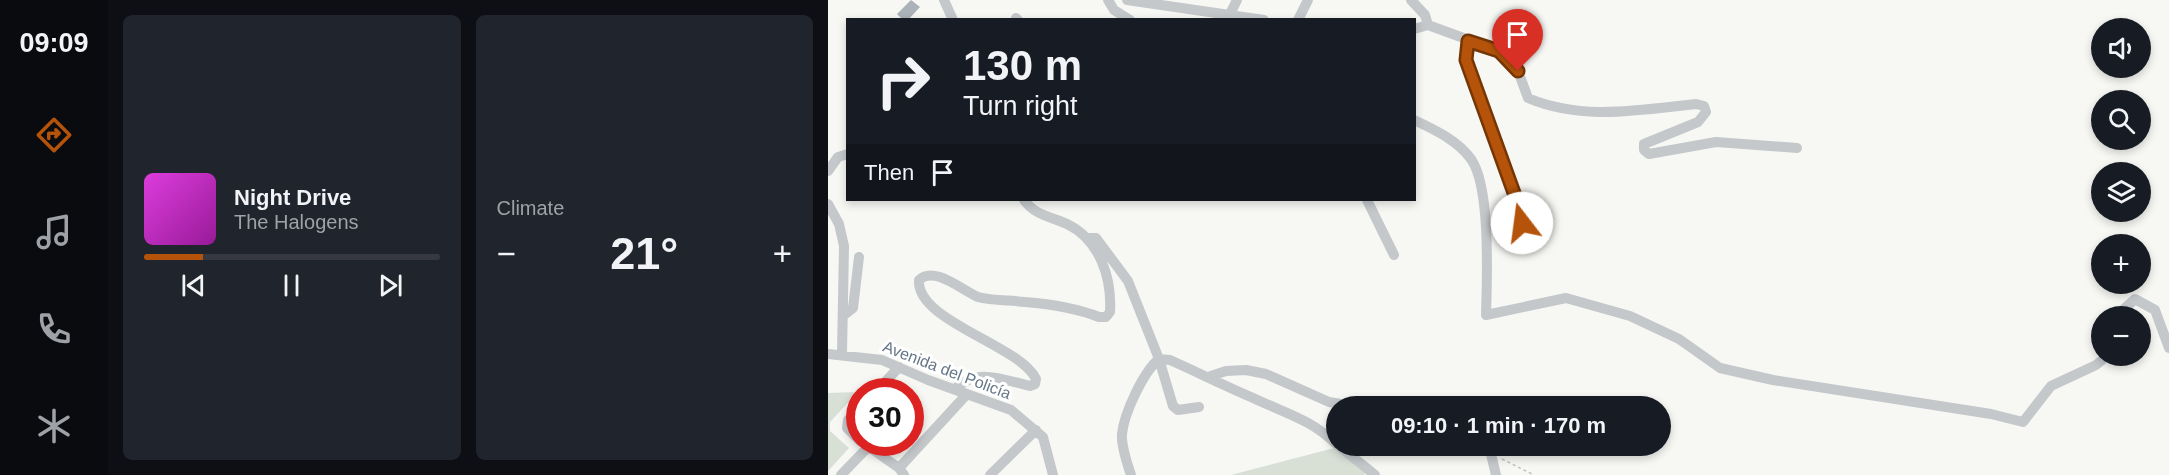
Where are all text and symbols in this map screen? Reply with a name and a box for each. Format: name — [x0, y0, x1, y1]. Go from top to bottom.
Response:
pin — [1492, 9, 1543, 71]
icon: arrive — [1501, 18, 1534, 51]
map controls — [2091, 18, 2151, 366]
button: sound — [2091, 18, 2151, 78]
text: 09:09 — [19, 28, 89, 58]
icon: right — [864, 42, 942, 120]
text: 130 m — [963, 42, 1082, 89]
button: search — [2091, 90, 2151, 150]
text: Turn right — [963, 91, 1078, 121]
icon: directions — [33, 114, 75, 156]
icon: arrive — [926, 156, 959, 189]
text: Then — [864, 160, 914, 185]
button: layers — [2091, 162, 2151, 222]
text: Night Drive — [234, 185, 351, 210]
position arrow — [1490, 191, 1554, 255]
text: Climate — [497, 197, 564, 219]
icon: music — [33, 211, 75, 253]
text: The Halogens — [234, 211, 359, 233]
text: 21° — [610, 228, 678, 279]
button: + — [2091, 234, 2151, 294]
text: − — [497, 235, 516, 272]
text: + — [773, 235, 792, 272]
icon: previous — [177, 269, 210, 302]
icon: pause — [275, 269, 308, 302]
icon: next — [374, 269, 407, 302]
button: − — [2091, 306, 2151, 366]
icon: phone — [33, 308, 75, 350]
street label: Avenida del Policía — [881, 338, 1014, 402]
speed limit sign: 30 — [846, 378, 924, 456]
icon: climate — [33, 405, 75, 447]
text: 09:10 · 1 min · 170 m — [1391, 413, 1606, 438]

